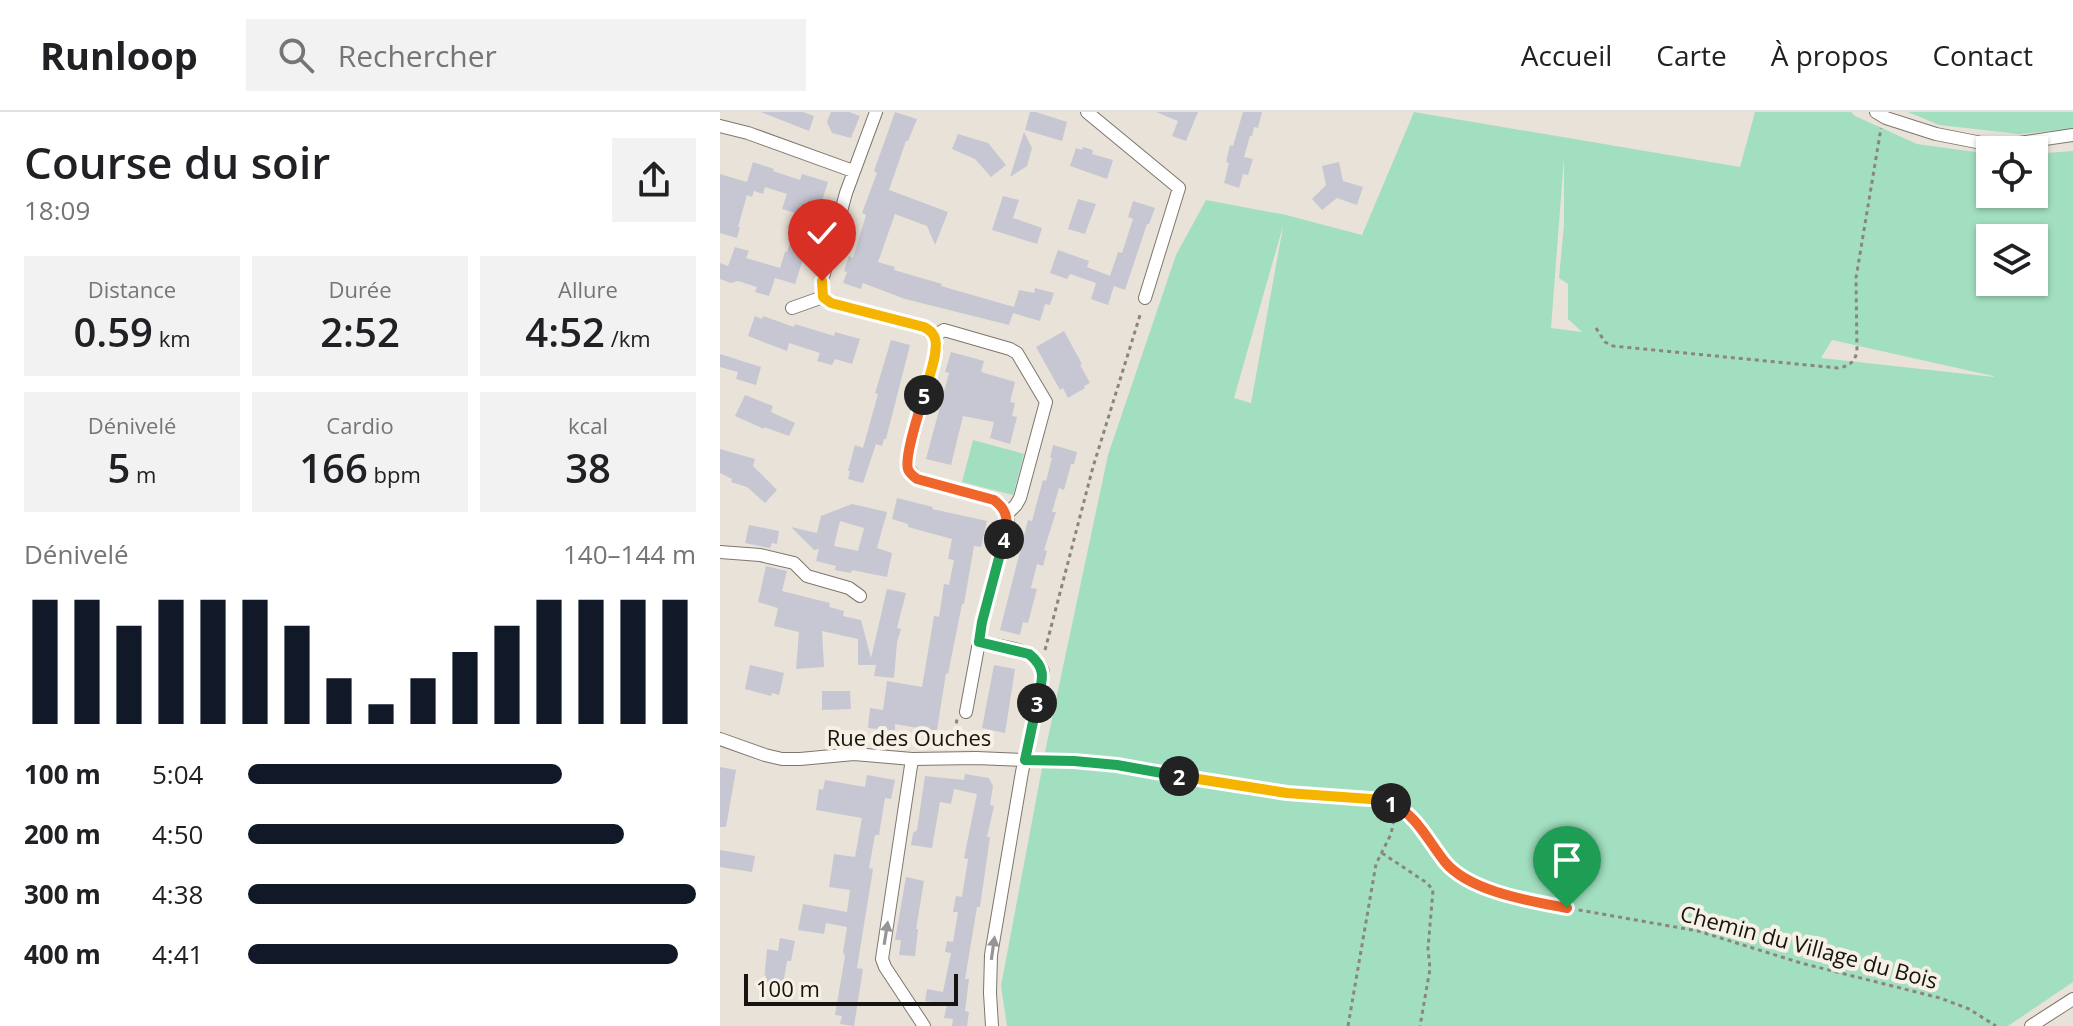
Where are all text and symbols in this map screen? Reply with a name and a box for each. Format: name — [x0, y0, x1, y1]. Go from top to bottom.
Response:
search box — [246, 19, 806, 91]
text: Runloop — [40, 29, 198, 81]
icon: search — [274, 33, 318, 77]
text: Rechercher — [338, 35, 497, 76]
text: Accueil — [1521, 36, 1612, 74]
text: Carte — [1656, 36, 1727, 74]
text: À propos — [1771, 36, 1888, 74]
text: Contact — [1932, 36, 2033, 74]
text: Course du soir — [24, 132, 330, 192]
map controls — [1976, 136, 2048, 296]
button: locate — [1976, 136, 2048, 208]
button: share — [612, 138, 696, 222]
text: 18:09 — [24, 192, 90, 228]
pin — [788, 199, 856, 281]
icon: check — [800, 211, 844, 255]
button: layers — [1976, 224, 2048, 296]
text: Distance — [88, 274, 176, 304]
text: Durée — [328, 274, 392, 304]
text: Allure — [558, 274, 618, 304]
text: 0.59 — [73, 304, 153, 359]
text: 2:52 — [320, 304, 400, 359]
text: 4:52 — [525, 304, 605, 359]
text: km — [153, 323, 191, 353]
text: /km — [605, 323, 651, 353]
pin: 5 — [904, 375, 944, 415]
text: 5 — [918, 380, 930, 410]
text: Dénivelé — [88, 410, 176, 440]
text: Cardio — [326, 410, 394, 440]
text: kcal — [568, 410, 608, 440]
text: 5 — [108, 440, 130, 495]
text: 166 — [299, 440, 368, 495]
text: 38 — [565, 440, 611, 495]
text: m — [130, 459, 156, 489]
text: bpm — [368, 459, 421, 489]
pin: 4 — [984, 519, 1024, 559]
text: 4 — [998, 524, 1010, 554]
text: Dénivelé — [24, 536, 129, 572]
text: 140–144 m — [563, 536, 696, 572]
pin: 3 — [1017, 683, 1057, 723]
text: 3 — [1031, 688, 1043, 718]
street label: Rue des Ouches — [827, 722, 991, 752]
text: 100 m — [24, 756, 101, 792]
text: 5:04 — [152, 756, 203, 792]
pin: 2 — [1159, 756, 1199, 796]
text: 2 — [1173, 761, 1185, 791]
pin: 1 — [1371, 783, 1411, 823]
text: 1 — [1385, 788, 1397, 818]
text: 200 m — [24, 816, 101, 852]
text: 4:50 — [152, 816, 203, 852]
pin — [1533, 826, 1601, 908]
icon: arrive — [1545, 838, 1589, 882]
text: 300 m — [24, 876, 101, 912]
text: 4:38 — [152, 876, 203, 912]
street label: Chemin du Village du Bois — [1677, 897, 1941, 995]
one-way arrow — [880, 920, 893, 945]
one-way arrow — [987, 935, 1000, 960]
text: 400 m — [24, 936, 101, 972]
text: 4:41 — [152, 936, 203, 972]
scale bar — [744, 970, 958, 1006]
text: 100 m — [756, 973, 820, 1003]

